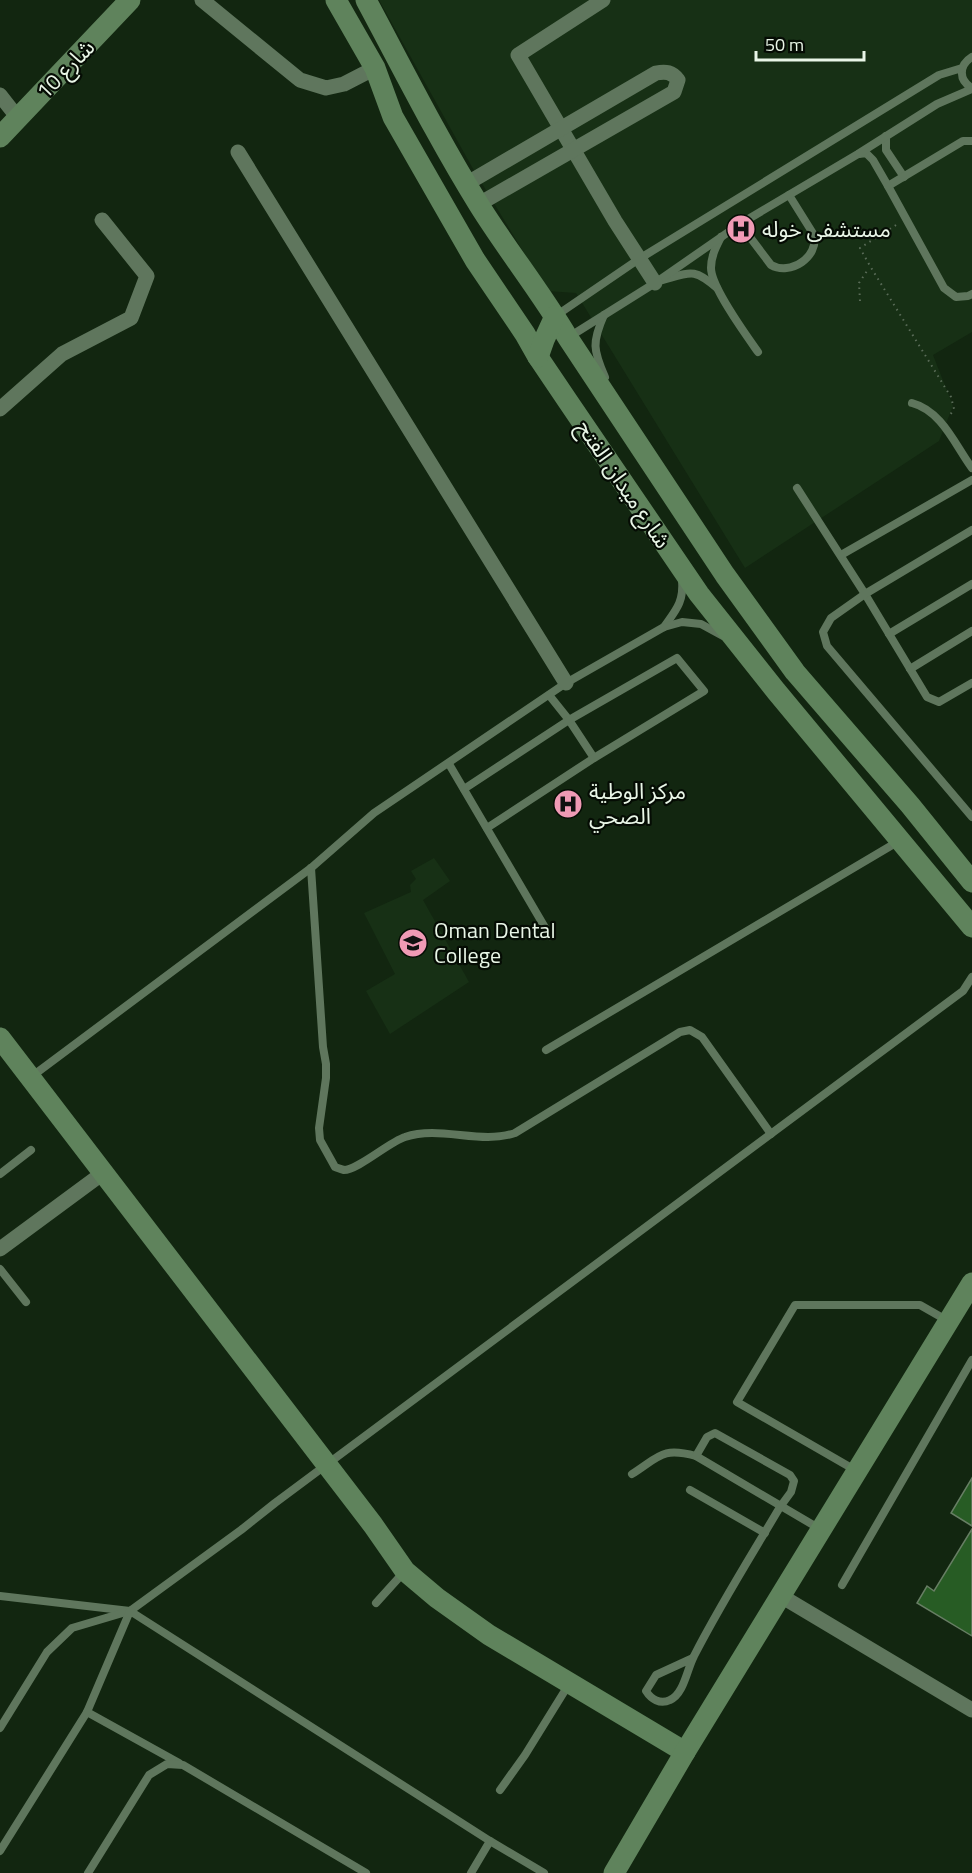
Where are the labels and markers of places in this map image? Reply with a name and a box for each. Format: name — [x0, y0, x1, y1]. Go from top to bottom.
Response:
place label: مستشفى خوله — [762, 212, 891, 246]
hospital icon: مستشفى خوله — [725, 213, 757, 245]
place label: مركز الوطية الصحي — [589, 774, 686, 833]
hospital icon: مركز الوطية الصحي — [552, 788, 584, 820]
place label: Oman Dental College — [434, 913, 555, 972]
school or university icon: Oman Dental College — [397, 927, 429, 959]

